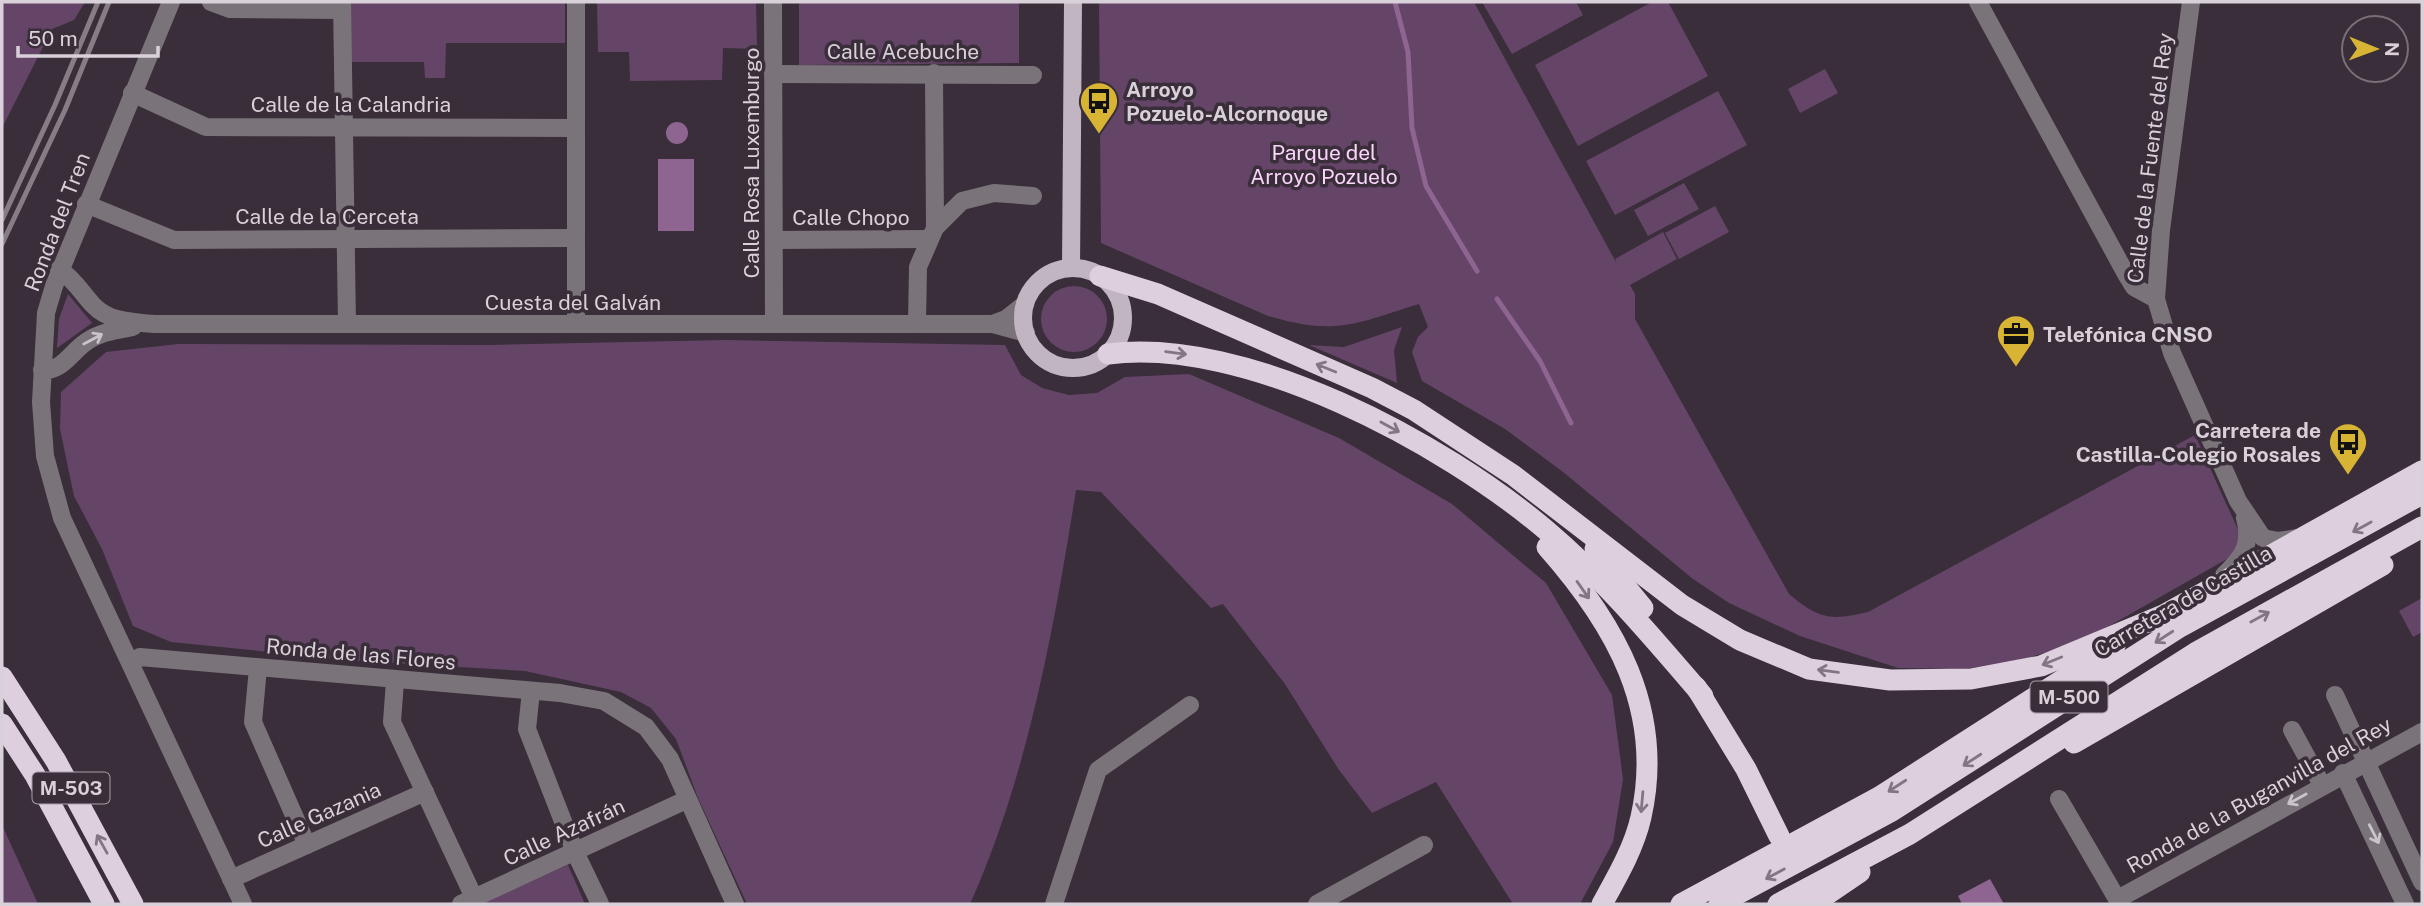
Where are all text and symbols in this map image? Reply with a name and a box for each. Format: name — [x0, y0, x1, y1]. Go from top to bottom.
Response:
scale bar — [18, 14, 158, 58]
north arrow — [2340, 14, 2410, 84]
text: 50 m — [28, 26, 78, 51]
street label: Calle de la Fuente del Rey — [2122, 31, 2178, 285]
street label: Calle Acebuche — [827, 39, 979, 64]
text: N — [2381, 42, 2403, 57]
street label: Calle Rosa Luxemburgo — [739, 48, 764, 278]
place label: Arroyo Pozuelo-Alcornoque — [1126, 77, 1328, 126]
bus stop icon: Arroyo Pozuelo-Alcornoque — [1078, 80, 1120, 135]
street label: Calle de la Calandria — [251, 92, 451, 117]
park label: Parque del Arroyo Pozuelo — [1250, 140, 1398, 189]
street label: Ronda del Tren — [19, 149, 95, 295]
street label: Calle de la Cerceta — [235, 204, 419, 229]
street label: Calle Chopo — [792, 205, 910, 230]
street label: Cuesta del Galván — [485, 290, 661, 315]
office icon: Telefónica CNSO — [1995, 313, 2037, 368]
place label: Telefónica CNSO — [2043, 322, 2213, 347]
one-way arrow — [83, 332, 103, 346]
one-way arrow — [1164, 346, 1187, 359]
one-way arrow — [1316, 361, 1338, 374]
place label: Carretera de Castilla-Colegio Rosales — [2076, 418, 2321, 467]
one-way arrow — [1379, 420, 1399, 434]
bus stop icon: Carretera de Castilla-Colegio Rosales — [2327, 421, 2369, 476]
one-way arrow — [2353, 520, 2373, 534]
street label: Carretera de Castilla — [2090, 540, 2276, 662]
one-way arrow — [1576, 580, 1590, 599]
one-way arrow — [2249, 610, 2270, 623]
one-way arrow — [2154, 630, 2174, 644]
street label: Ronda de las Flores — [265, 633, 457, 675]
one-way arrow — [2042, 655, 2064, 668]
one-way arrow — [1817, 665, 1840, 678]
road number: M-500 — [2030, 682, 2108, 712]
street label: Ronda de la Buganvilla del Rey — [2122, 712, 2396, 878]
one-way arrow — [1963, 752, 1982, 767]
road number: M-503 — [32, 772, 110, 804]
street label: Calle Gazania — [253, 777, 385, 853]
one-way arrow — [1888, 779, 1908, 793]
one-way arrow — [1636, 790, 1649, 812]
one-way arrow — [2287, 792, 2308, 806]
street label: Calle Azafrán — [499, 793, 629, 871]
one-way arrow — [2367, 823, 2381, 844]
one-way arrow — [94, 834, 108, 855]
one-way arrow — [1766, 867, 1786, 881]

